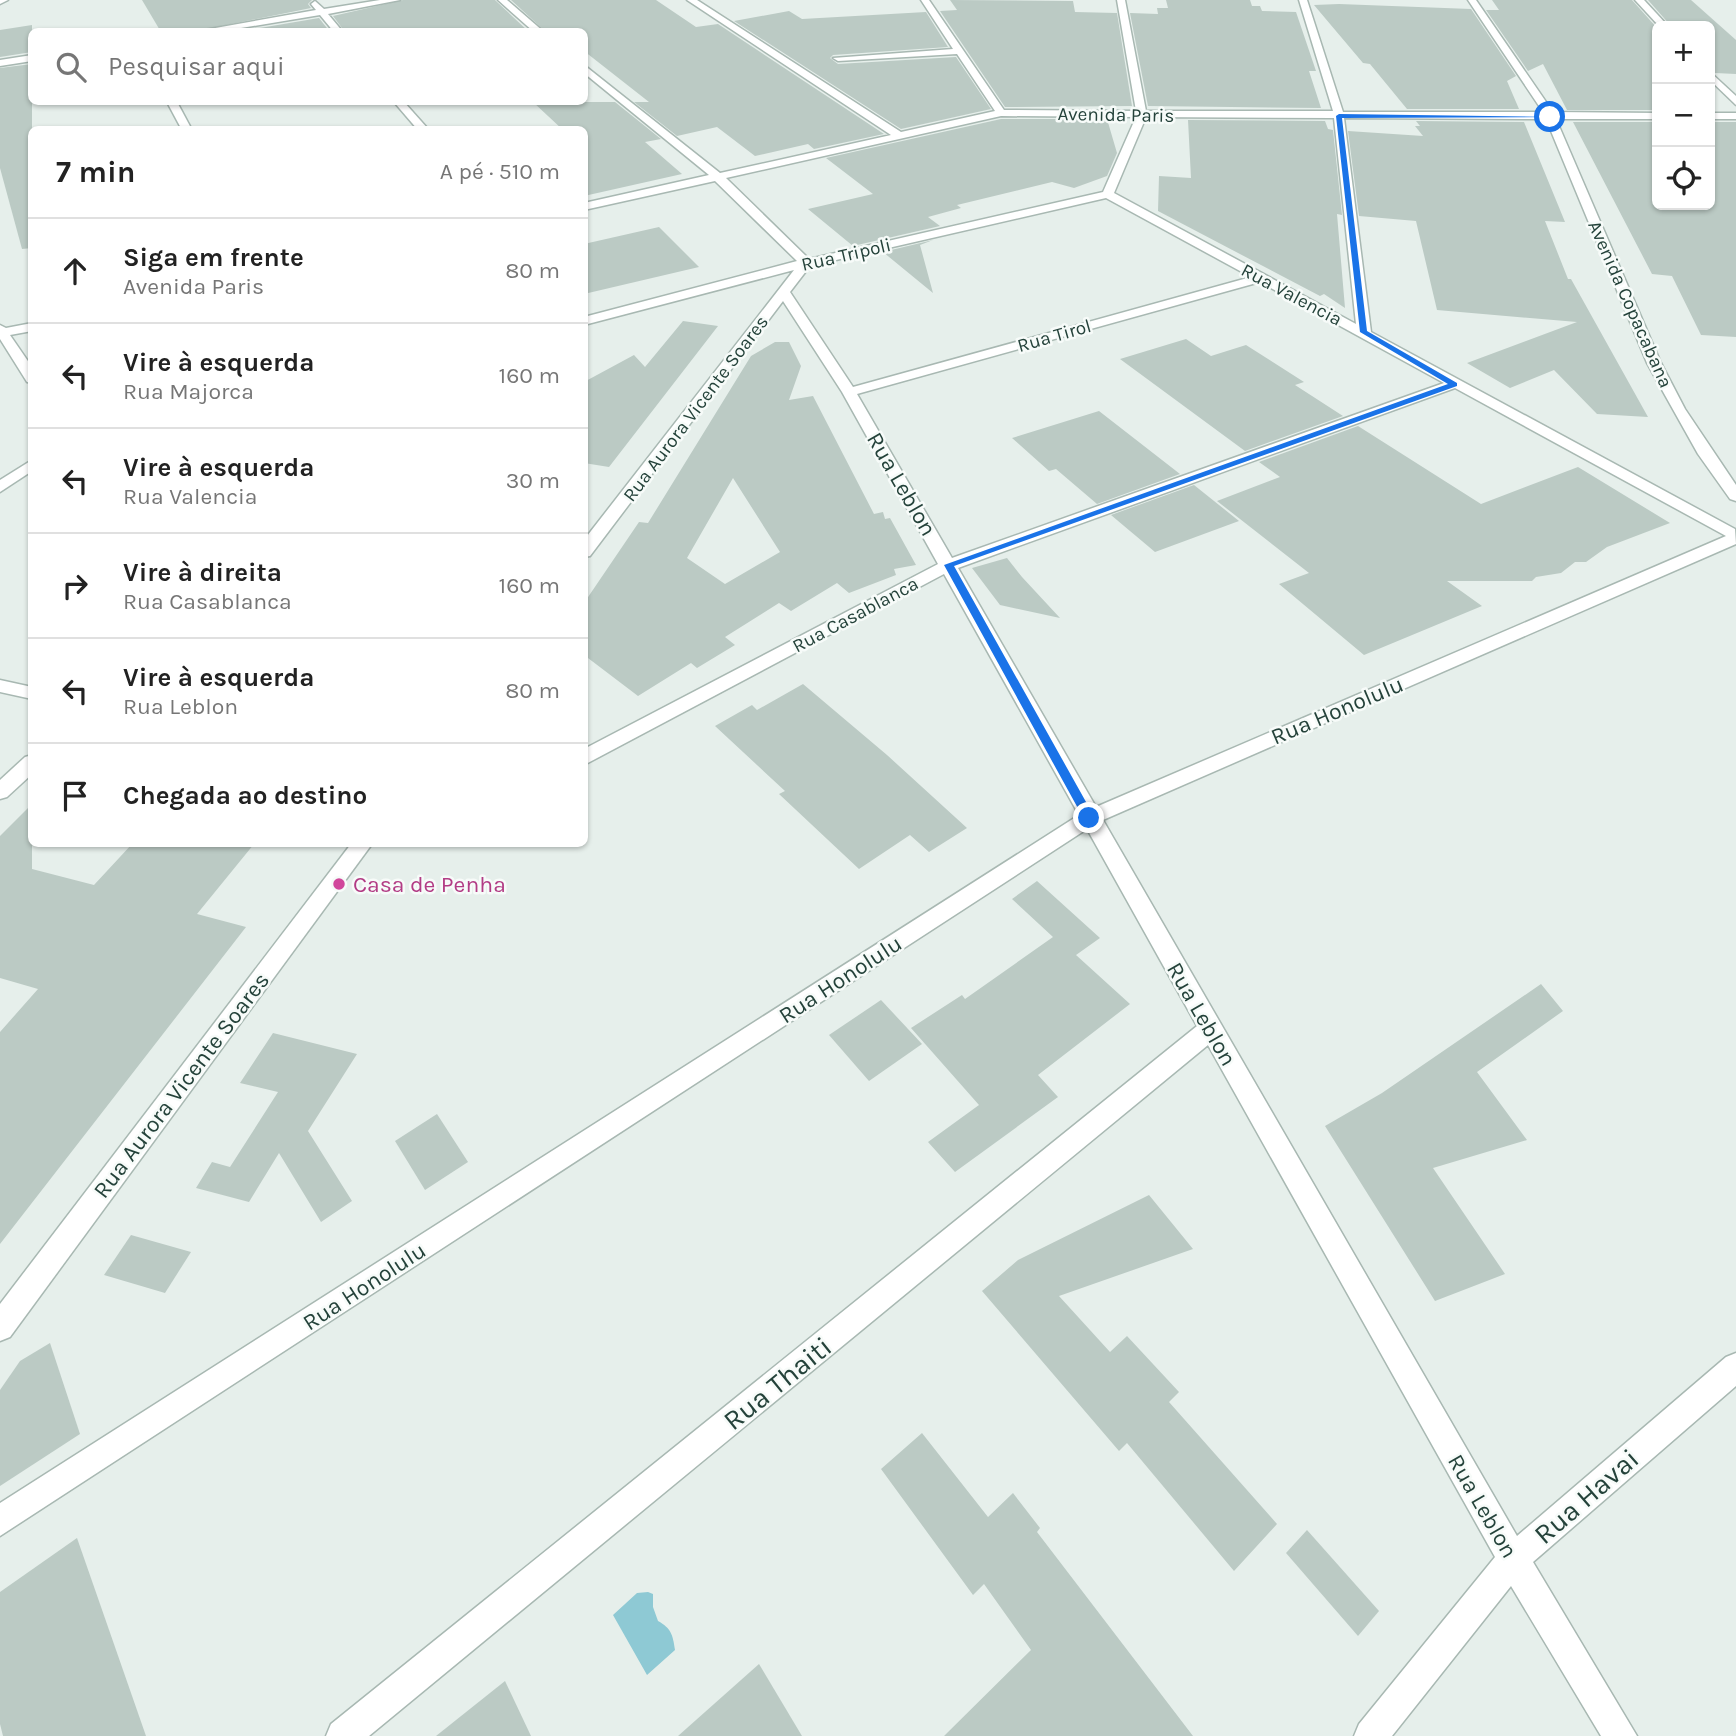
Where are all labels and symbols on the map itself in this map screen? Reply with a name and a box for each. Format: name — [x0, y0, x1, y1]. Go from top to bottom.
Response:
route start — [1534, 101, 1565, 132]
street label: Avenida Paris — [1057, 103, 1174, 127]
street label: Avenida Copacabana — [1583, 217, 1677, 391]
street label: Rua Tripoli — [799, 234, 893, 276]
street label: Rua Valencia — [1237, 259, 1346, 331]
street label: Rua Aurora Vicente Soares — [619, 311, 773, 506]
street label: Rua Tirol — [1015, 315, 1094, 357]
street label: Rua Leblon — [861, 428, 942, 541]
street label: Rua Casablanca — [789, 572, 922, 657]
street label: Rua Honolulu — [1267, 670, 1407, 750]
route end — [1073, 802, 1104, 833]
place label: Casa de Penha — [353, 871, 506, 898]
marker: Casa de Penha — [331, 876, 347, 892]
street label: Rua Honolulu — [774, 930, 907, 1029]
street label: Rua Leblon — [1161, 958, 1242, 1071]
street label: Rua Aurora Vicente Soares — [88, 967, 275, 1203]
street label: Rua Honolulu — [298, 1237, 431, 1336]
street label: Rua Thaiti — [717, 1330, 838, 1437]
street label: Rua Havai — [1527, 1442, 1646, 1551]
street label: Rua Leblon — [1442, 1450, 1523, 1563]

